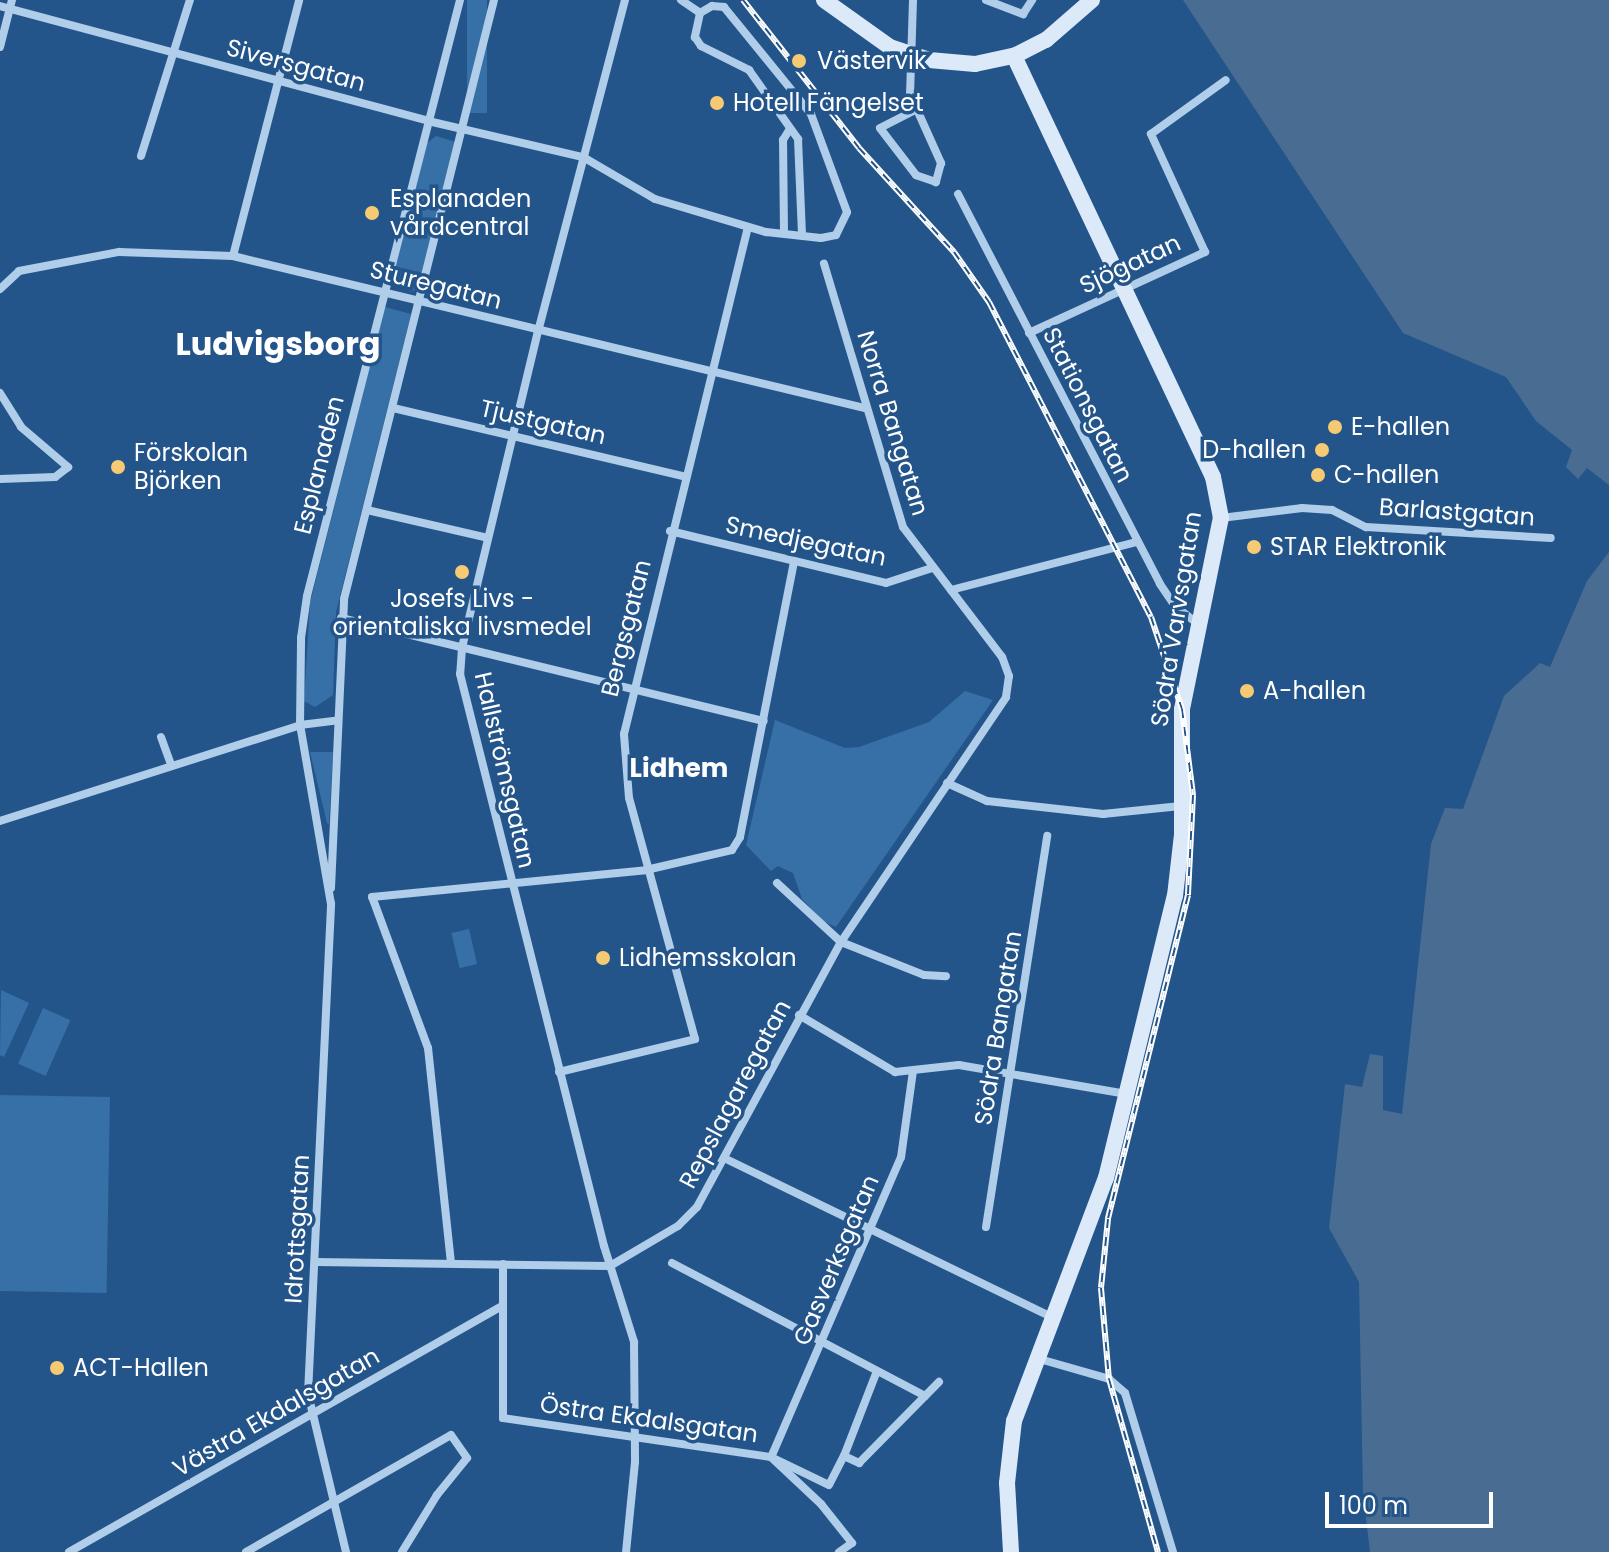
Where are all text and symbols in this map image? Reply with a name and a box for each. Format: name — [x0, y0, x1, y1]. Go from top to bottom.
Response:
street label: Siversgatan — [223, 33, 369, 97]
place label: Västervik — [817, 47, 926, 75]
marker: Västervik — [788, 50, 810, 72]
place label: Hotell Fängelset — [733, 89, 924, 117]
marker: Hotell Fängelset — [708, 94, 726, 112]
place label: Esplanaden vårdcentral — [390, 185, 531, 241]
marker: Esplanaden vårdcentral — [361, 202, 383, 224]
street label: Sjögatan — [1075, 228, 1185, 300]
street label: Sturegatan — [367, 255, 505, 315]
street label: Stationsgatan — [1037, 323, 1139, 487]
district label: Ludvigsborg — [175, 325, 381, 363]
street label: Norra Bangatan — [851, 327, 935, 519]
street label: Esplanaden — [288, 393, 350, 537]
street label: Tjustgatan — [477, 394, 609, 450]
place label: E-hallen — [1351, 413, 1450, 441]
marker: E-hallen — [1326, 418, 1344, 436]
place label: D-hallen — [1202, 436, 1306, 464]
place label: Förskolan Björken — [134, 439, 248, 495]
marker: D-hallen — [1313, 441, 1331, 459]
marker: Förskolan Björken — [109, 458, 127, 476]
place label: C-hallen — [1334, 461, 1439, 489]
marker: C-hallen — [1309, 466, 1327, 484]
street label: Barlastgatan — [1378, 492, 1536, 532]
street label: Södra Varvsgatan — [1145, 509, 1207, 729]
street label: Smedjegatan — [723, 510, 889, 572]
place label: STAR Elektronik — [1270, 533, 1446, 561]
marker: STAR Elektronik — [1245, 538, 1263, 556]
street label: Bergsgatan — [595, 557, 657, 699]
marker: Josefs Livs - orientaliska livsmedel — [453, 563, 471, 581]
place label: Josefs Livs - orientaliska livsmedel — [332, 585, 592, 641]
street label: Hallströmsgatan — [468, 669, 542, 871]
place label: A-hallen — [1263, 677, 1366, 705]
marker: A-hallen — [1238, 682, 1256, 700]
district label: Lidhem — [630, 753, 728, 785]
street label: Södra Bangatan — [968, 929, 1028, 1127]
place label: Lidhemsskolan — [619, 944, 797, 972]
marker: Lidhemsskolan — [594, 949, 612, 967]
street label: Repslagaregatan — [673, 995, 797, 1193]
street label: Idrottsgatan — [279, 1154, 315, 1304]
street label: Gasverksgatan — [787, 1170, 885, 1350]
street label: Västra Ekdalsgatan — [168, 1341, 384, 1483]
place label: ACT-Hallen — [73, 1354, 209, 1382]
marker: ACT-Hallen — [48, 1359, 66, 1377]
street label: Östra Ekdalsgatan — [538, 1389, 760, 1449]
scale bar — [1329, 1476, 1497, 1526]
text: 100 m — [1339, 1489, 1408, 1522]

